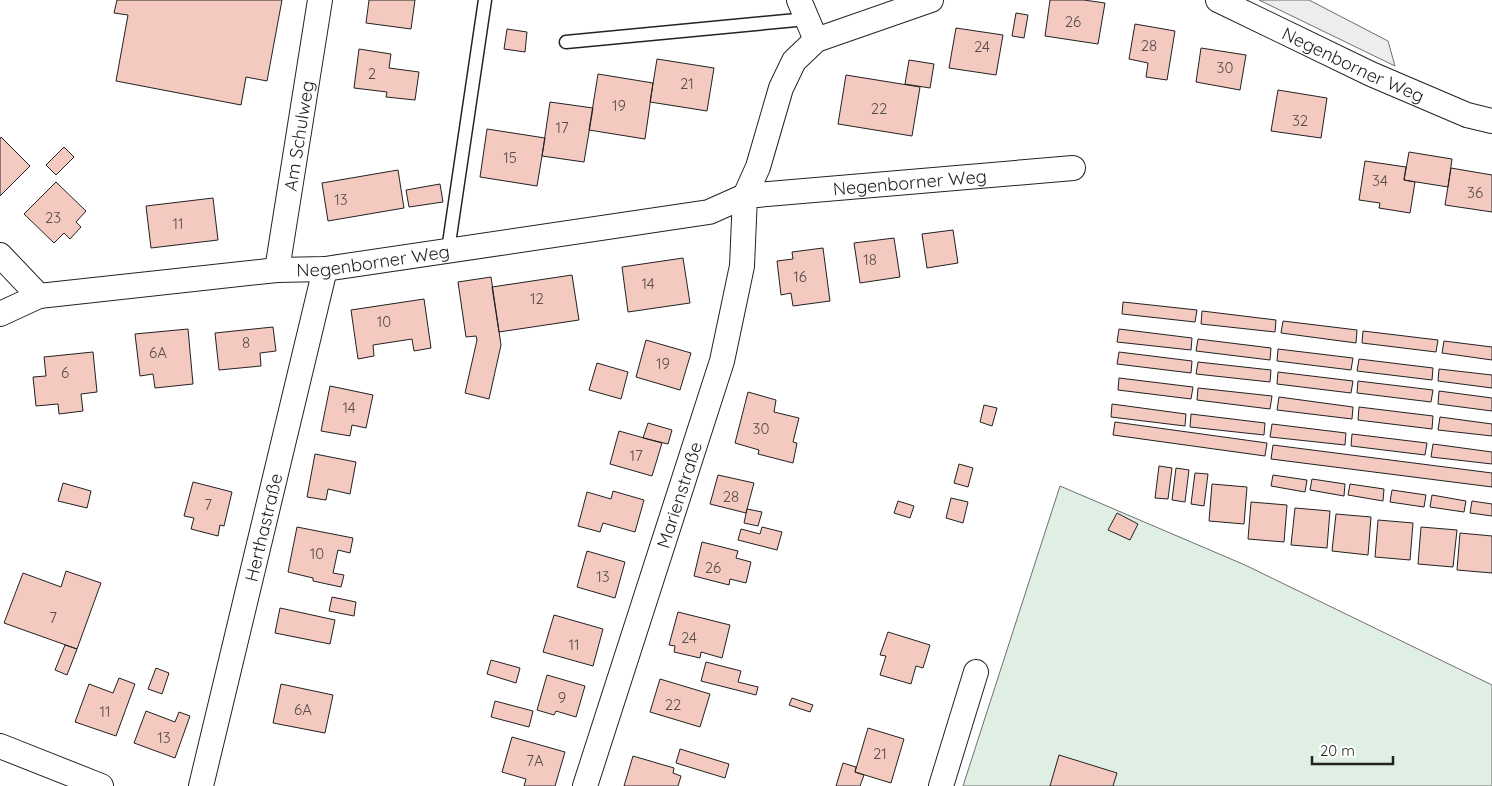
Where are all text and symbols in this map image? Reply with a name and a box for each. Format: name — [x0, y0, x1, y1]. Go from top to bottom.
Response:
house number: 26 — [1065, 12, 1081, 31]
street label: Negenborner Weg — [1279, 21, 1428, 107]
house number: 28 — [1141, 36, 1157, 55]
house number: 24 — [974, 37, 990, 56]
house number: 30 — [1217, 58, 1233, 77]
house number: 2 — [368, 64, 376, 83]
house number: 21 — [680, 74, 694, 93]
street label: Am Schulweg — [278, 79, 319, 193]
house number: 19 — [612, 96, 626, 115]
house number: 22 — [871, 99, 887, 118]
house number: 32 — [1292, 111, 1308, 130]
house number: 17 — [555, 118, 569, 137]
house number: 15 — [503, 148, 517, 167]
street label: Negenborner Weg — [832, 164, 988, 200]
house number: 34 — [1372, 171, 1388, 190]
house number: 36 — [1467, 183, 1483, 202]
house number: 13 — [334, 190, 348, 209]
house number: 23 — [45, 208, 61, 227]
house number: 11 — [172, 214, 184, 233]
street label: Negenborner Weg — [296, 239, 451, 281]
house number: 18 — [863, 250, 877, 269]
house number: 16 — [793, 267, 807, 286]
house number: 14 — [641, 274, 655, 293]
house number: 12 — [530, 289, 544, 308]
house number: 10 — [377, 312, 391, 331]
house number: 8 — [242, 333, 250, 352]
house number: 6A — [149, 343, 167, 362]
house number: 19 — [656, 354, 670, 373]
house number: 6 — [61, 363, 69, 382]
house number: 14 — [342, 398, 356, 417]
house number: 30 — [753, 419, 769, 438]
street label: Marienstraße — [651, 439, 707, 551]
house number: 17 — [629, 446, 643, 465]
street label: Herthastraße — [239, 471, 287, 584]
house number: 28 — [723, 487, 739, 506]
house number: 7 — [204, 495, 212, 514]
house number: 10 — [310, 544, 324, 563]
house number: 26 — [705, 558, 721, 577]
house number: 13 — [596, 567, 610, 586]
house number: 7 — [49, 608, 57, 627]
house number: 24 — [681, 628, 697, 647]
house number: 11 — [568, 635, 580, 654]
house number: 9 — [558, 688, 566, 707]
house number: 22 — [665, 695, 681, 714]
house number: 6A — [294, 700, 312, 719]
house number: 11 — [99, 702, 111, 721]
house number: 13 — [157, 728, 171, 747]
scale bar — [1312, 734, 1393, 766]
text: 20 m — [1320, 741, 1355, 760]
house number: 21 — [873, 744, 887, 763]
house number: 7A — [526, 751, 544, 770]

